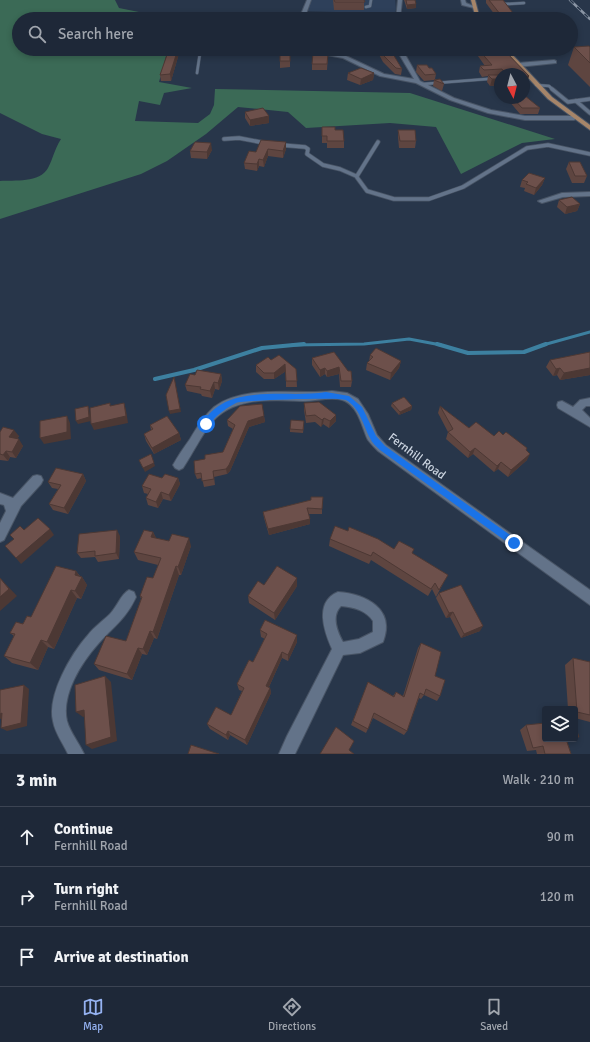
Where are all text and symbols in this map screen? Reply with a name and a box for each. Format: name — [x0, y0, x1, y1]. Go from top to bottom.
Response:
search box — [12, 12, 578, 56]
icon: search — [26, 23, 48, 45]
text: Search here — [58, 25, 134, 43]
north arrow — [494, 68, 530, 104]
route start — [197, 415, 215, 433]
street label: Fernhill Road — [385, 430, 448, 483]
route end — [505, 534, 523, 552]
map controls — [542, 706, 578, 742]
button: layers — [542, 706, 578, 742]
text: 3 min — [16, 770, 57, 791]
text: Walk · 210 m — [503, 772, 574, 788]
text: Continue — [54, 820, 113, 838]
icon: ahead — [16, 826, 38, 848]
text: 90 m — [547, 829, 574, 845]
text: Fernhill Road — [54, 838, 128, 854]
text: Turn right — [54, 880, 119, 898]
icon: right — [16, 886, 38, 908]
text: 120 m — [540, 889, 574, 905]
text: Fernhill Road — [54, 898, 128, 914]
icon: arrive — [16, 946, 38, 968]
text: Arrive at destination — [54, 948, 189, 966]
tab: Map — [82, 996, 104, 1033]
tab: Directions — [268, 996, 316, 1033]
tab: Saved — [480, 996, 508, 1033]

